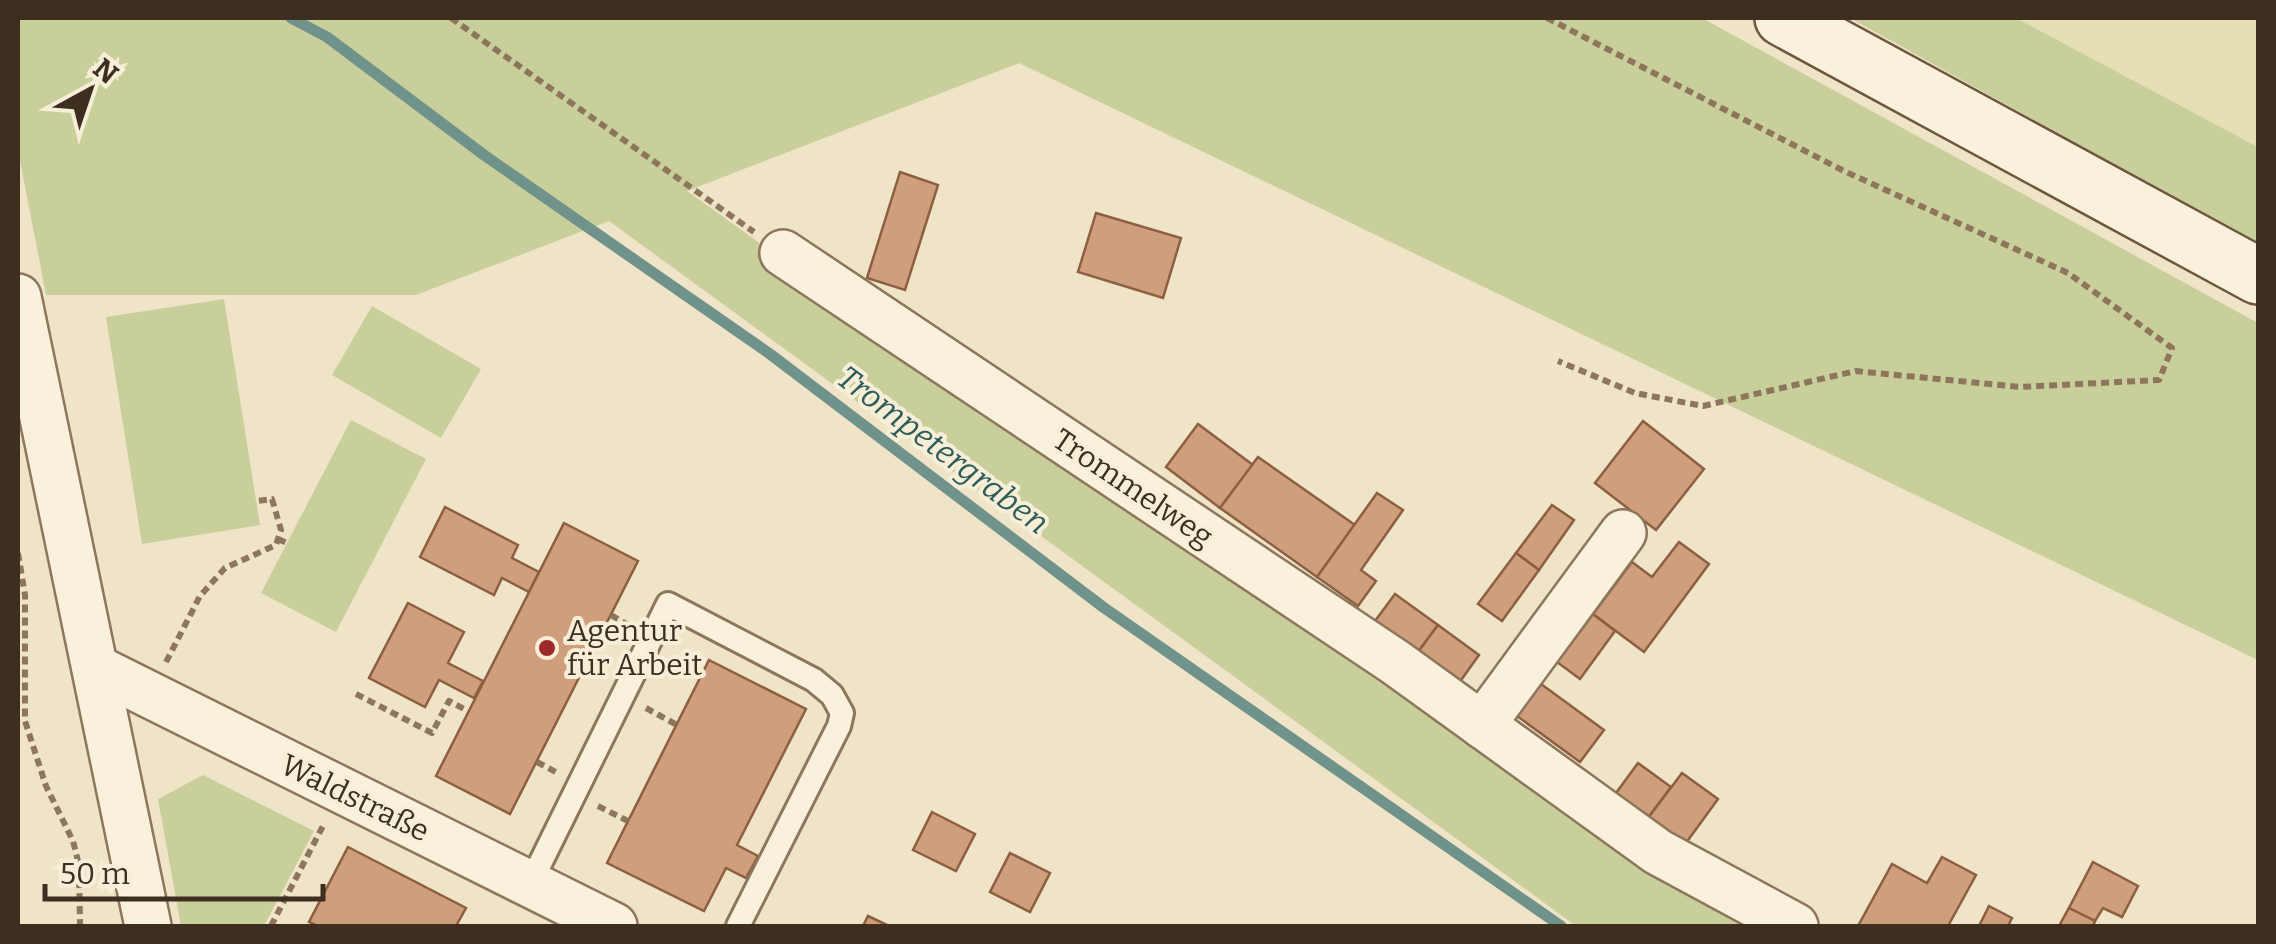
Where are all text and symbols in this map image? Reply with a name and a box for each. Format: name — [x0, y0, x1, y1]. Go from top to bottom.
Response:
north arrow — [40, 40, 140, 140]
text: N — [87, 52, 125, 91]
water label: Trompetergraben — [830, 358, 1056, 542]
street label: Trommelweg — [1046, 421, 1220, 555]
place label: Agentur für Arbeit — [567, 613, 702, 683]
marker: Agentur für Arbeit — [536, 637, 558, 659]
street label: Waldstraße — [275, 747, 435, 849]
scale bar — [45, 839, 322, 901]
text: 50 m — [60, 856, 130, 892]

